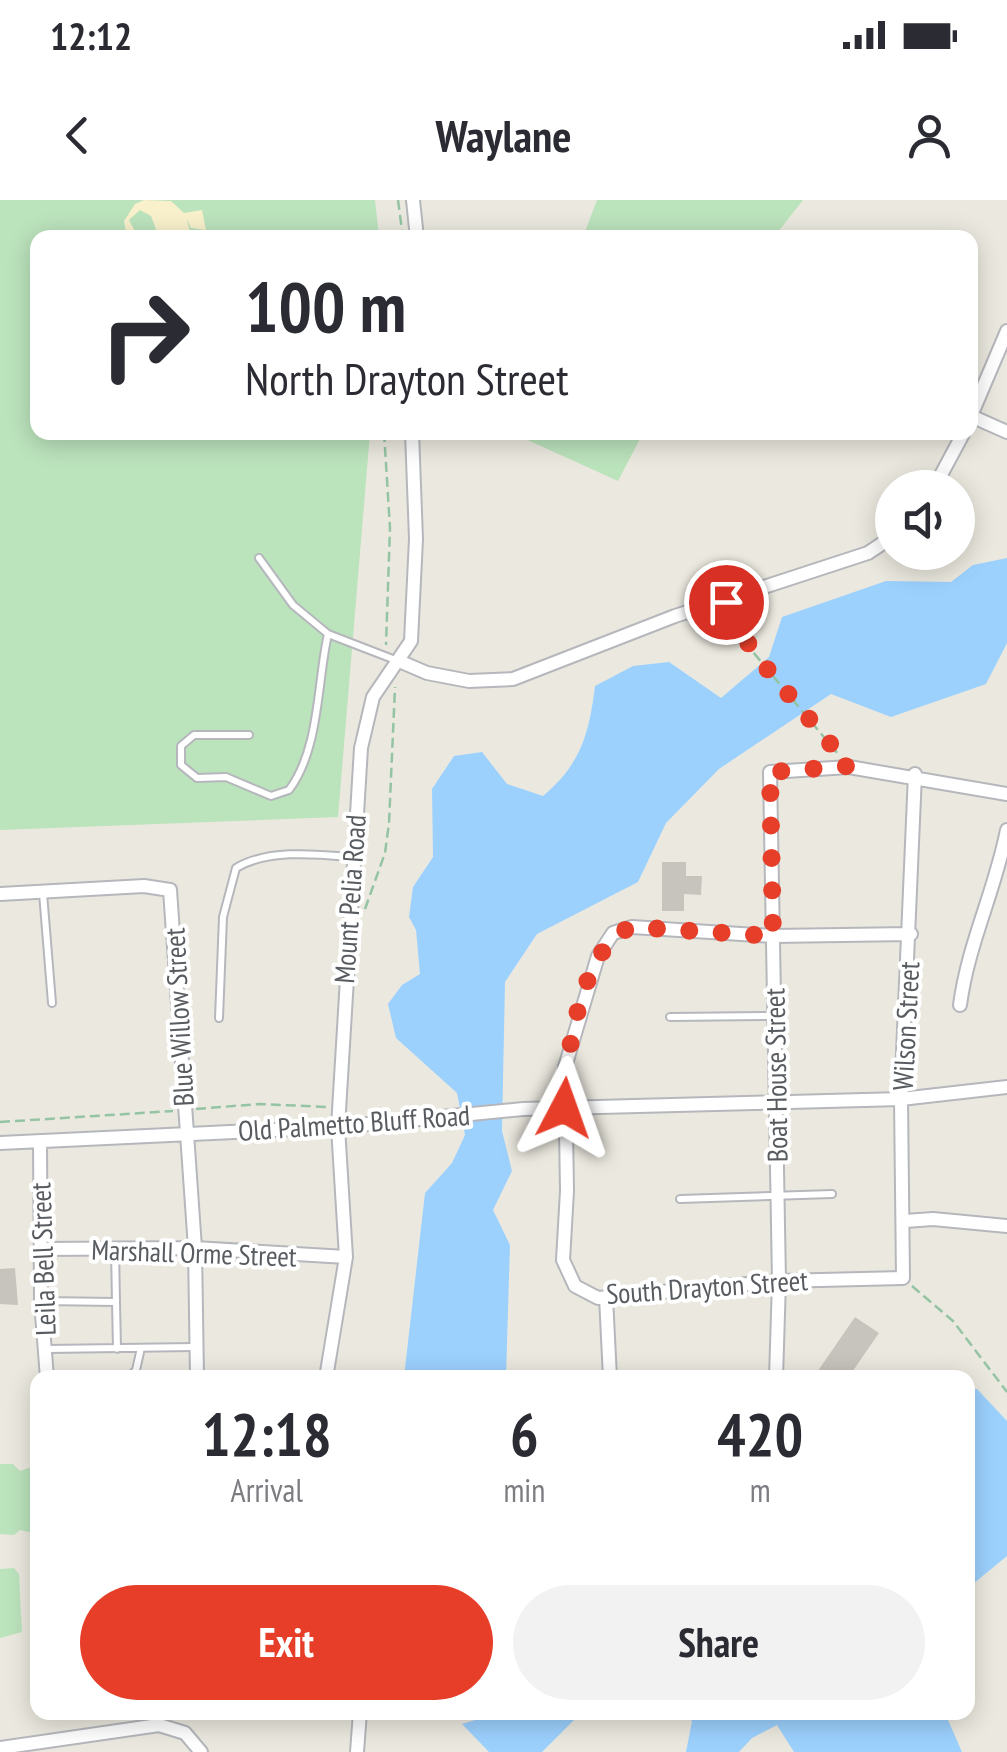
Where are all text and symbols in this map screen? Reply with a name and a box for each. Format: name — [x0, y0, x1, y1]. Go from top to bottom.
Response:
text: 12:12 — [50, 11, 132, 60]
text: Waylane — [436, 106, 572, 164]
icon: back — [50, 108, 105, 163]
icon: person — [902, 108, 957, 163]
text: 100 m — [245, 261, 406, 351]
icon: right — [80, 270, 210, 400]
text: North Drayton Street — [245, 349, 569, 407]
map controls — [875, 470, 975, 570]
button: sound — [875, 470, 975, 570]
pin — [684, 560, 769, 645]
icon: arrive — [699, 575, 754, 630]
street label: Mount Pelia Road — [325, 813, 374, 985]
street label: Blue Willow Street — [155, 927, 202, 1107]
street label: Wilson Street — [884, 960, 927, 1091]
street label: Boat House Street — [755, 987, 796, 1162]
position arrow — [512, 1056, 616, 1160]
street label: Old Palmetto Bluff Road — [237, 1096, 471, 1149]
street label: Leila Bell Street — [21, 1181, 64, 1336]
street label: Marshall Orme Street — [91, 1230, 298, 1275]
street label: South Drayton Street — [605, 1261, 809, 1312]
text: 12:18 — [202, 1395, 332, 1473]
text: 6 — [510, 1395, 539, 1473]
text: 420 — [717, 1395, 803, 1473]
text: Arrival — [231, 1469, 303, 1511]
text: min — [503, 1469, 545, 1511]
text: m — [750, 1469, 771, 1511]
button: Exit — [80, 1585, 493, 1700]
button: Share — [513, 1585, 925, 1700]

